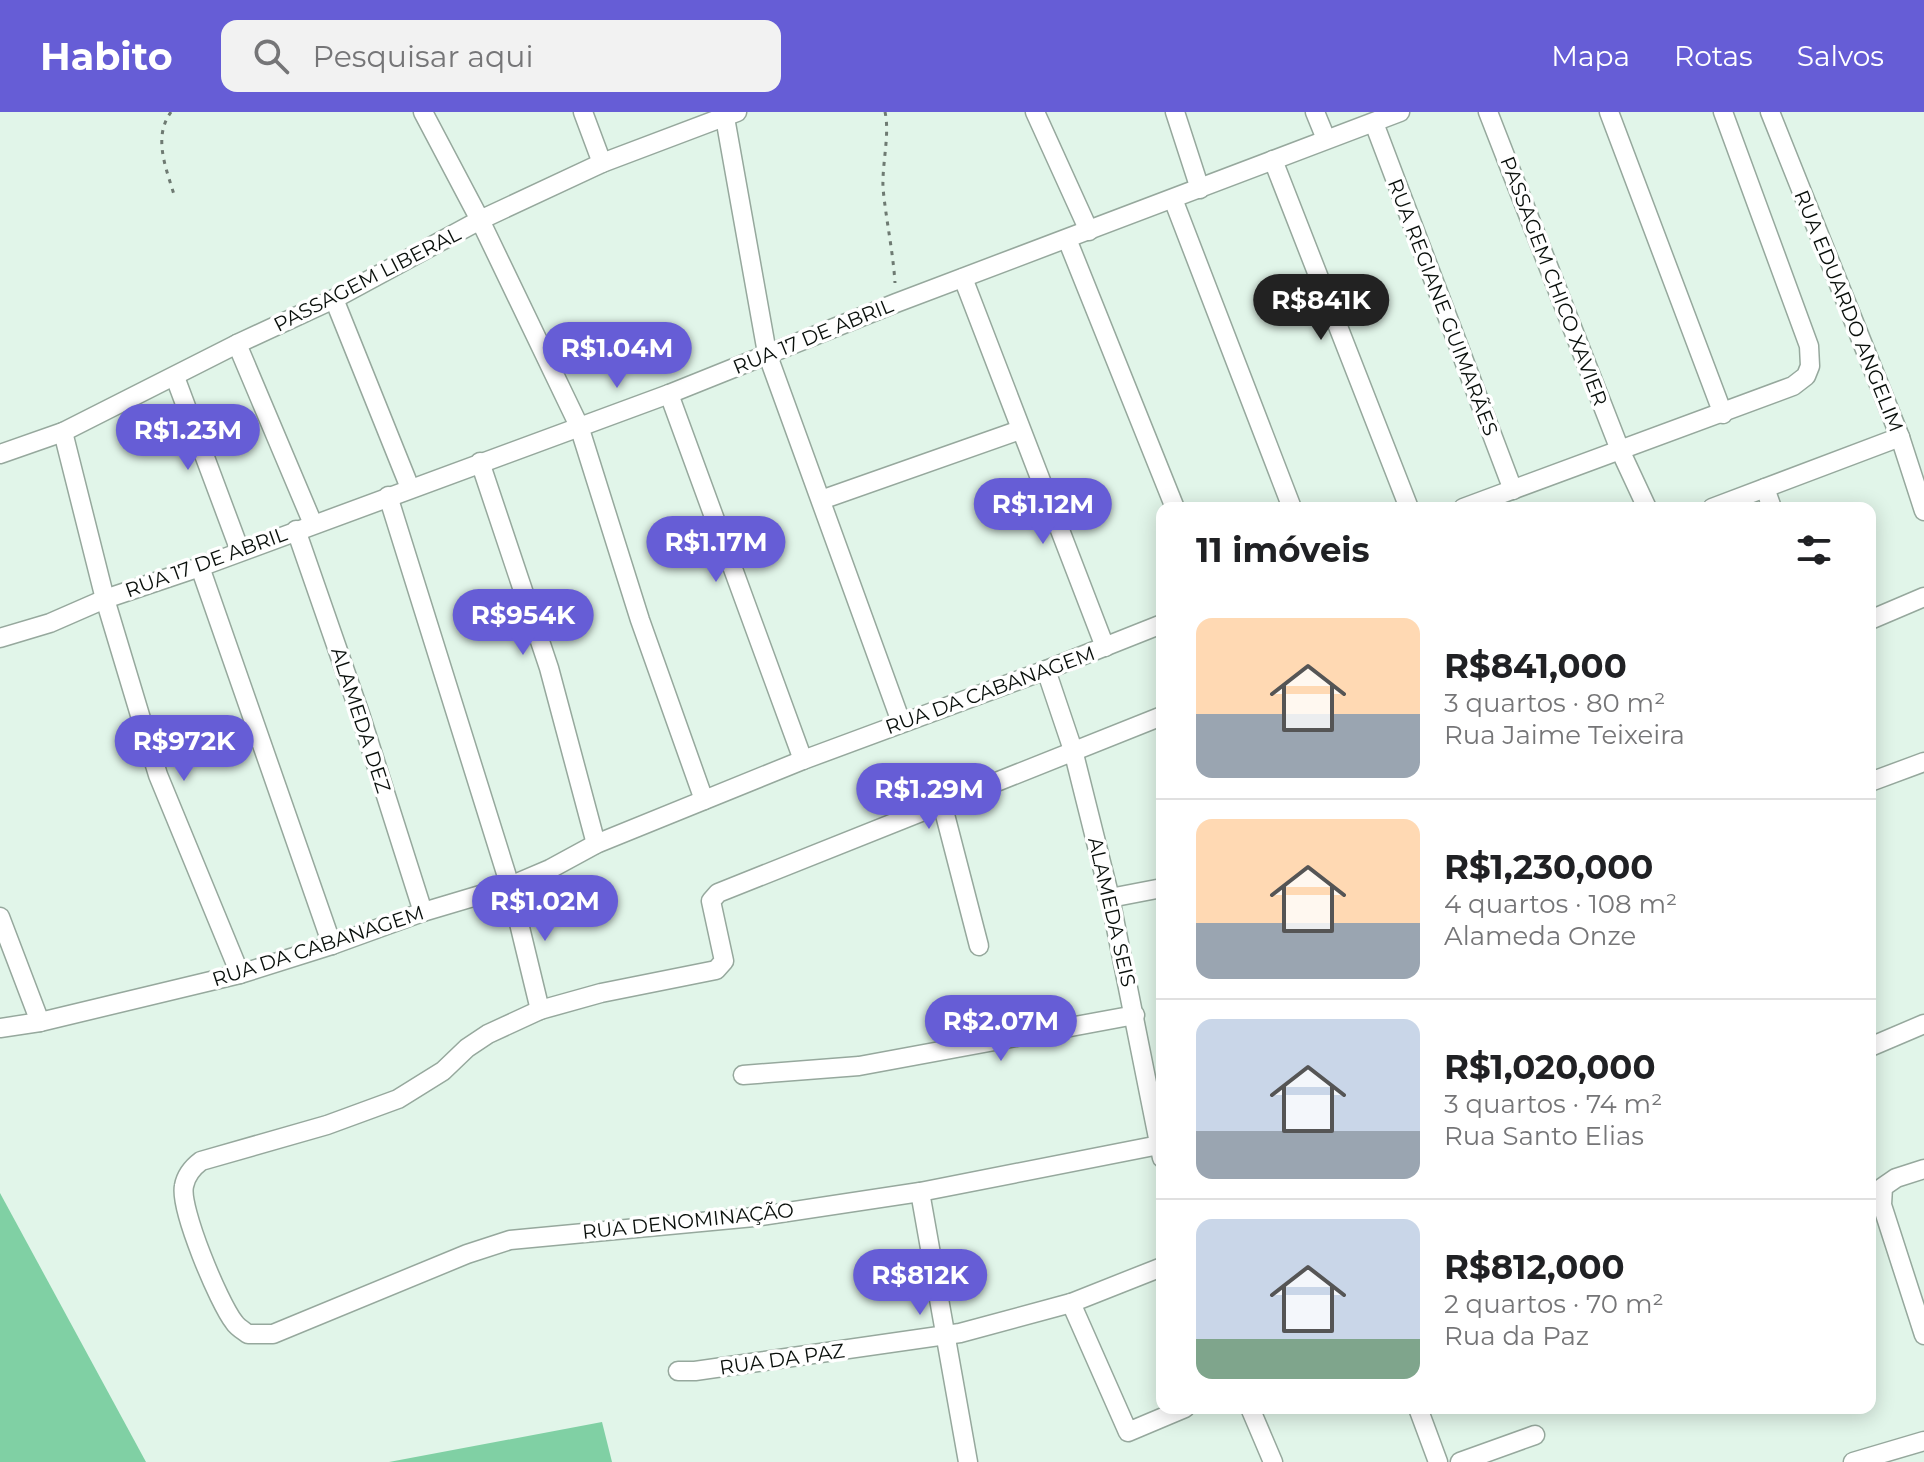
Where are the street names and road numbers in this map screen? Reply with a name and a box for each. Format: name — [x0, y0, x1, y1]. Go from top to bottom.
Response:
street label: PASSAGEM CHICO XAVIER — [1495, 153, 1613, 409]
street label: RUA REGIANE GUIMARÃES — [1383, 175, 1503, 439]
street label: RUA EDUARDO ANGELIM — [1789, 187, 1909, 435]
street label: PASSAGEM LIBERAL — [270, 221, 465, 337]
street label: RUA 17 DE ABRIL — [729, 293, 897, 379]
street label: RUA 17 DE ABRIL — [122, 521, 290, 602]
street label: RUA DA CABANAGEM — [882, 641, 1098, 739]
street label: ALAMEDA DEZ — [326, 644, 396, 796]
street label: ALAMEDA SEIS — [1083, 835, 1141, 989]
street label: RUA DA CABANAGEM — [209, 900, 427, 992]
street label: RUA DENOMINAÇÃO — [581, 1198, 795, 1244]
street label: RUA DA PAZ — [718, 1338, 846, 1380]

